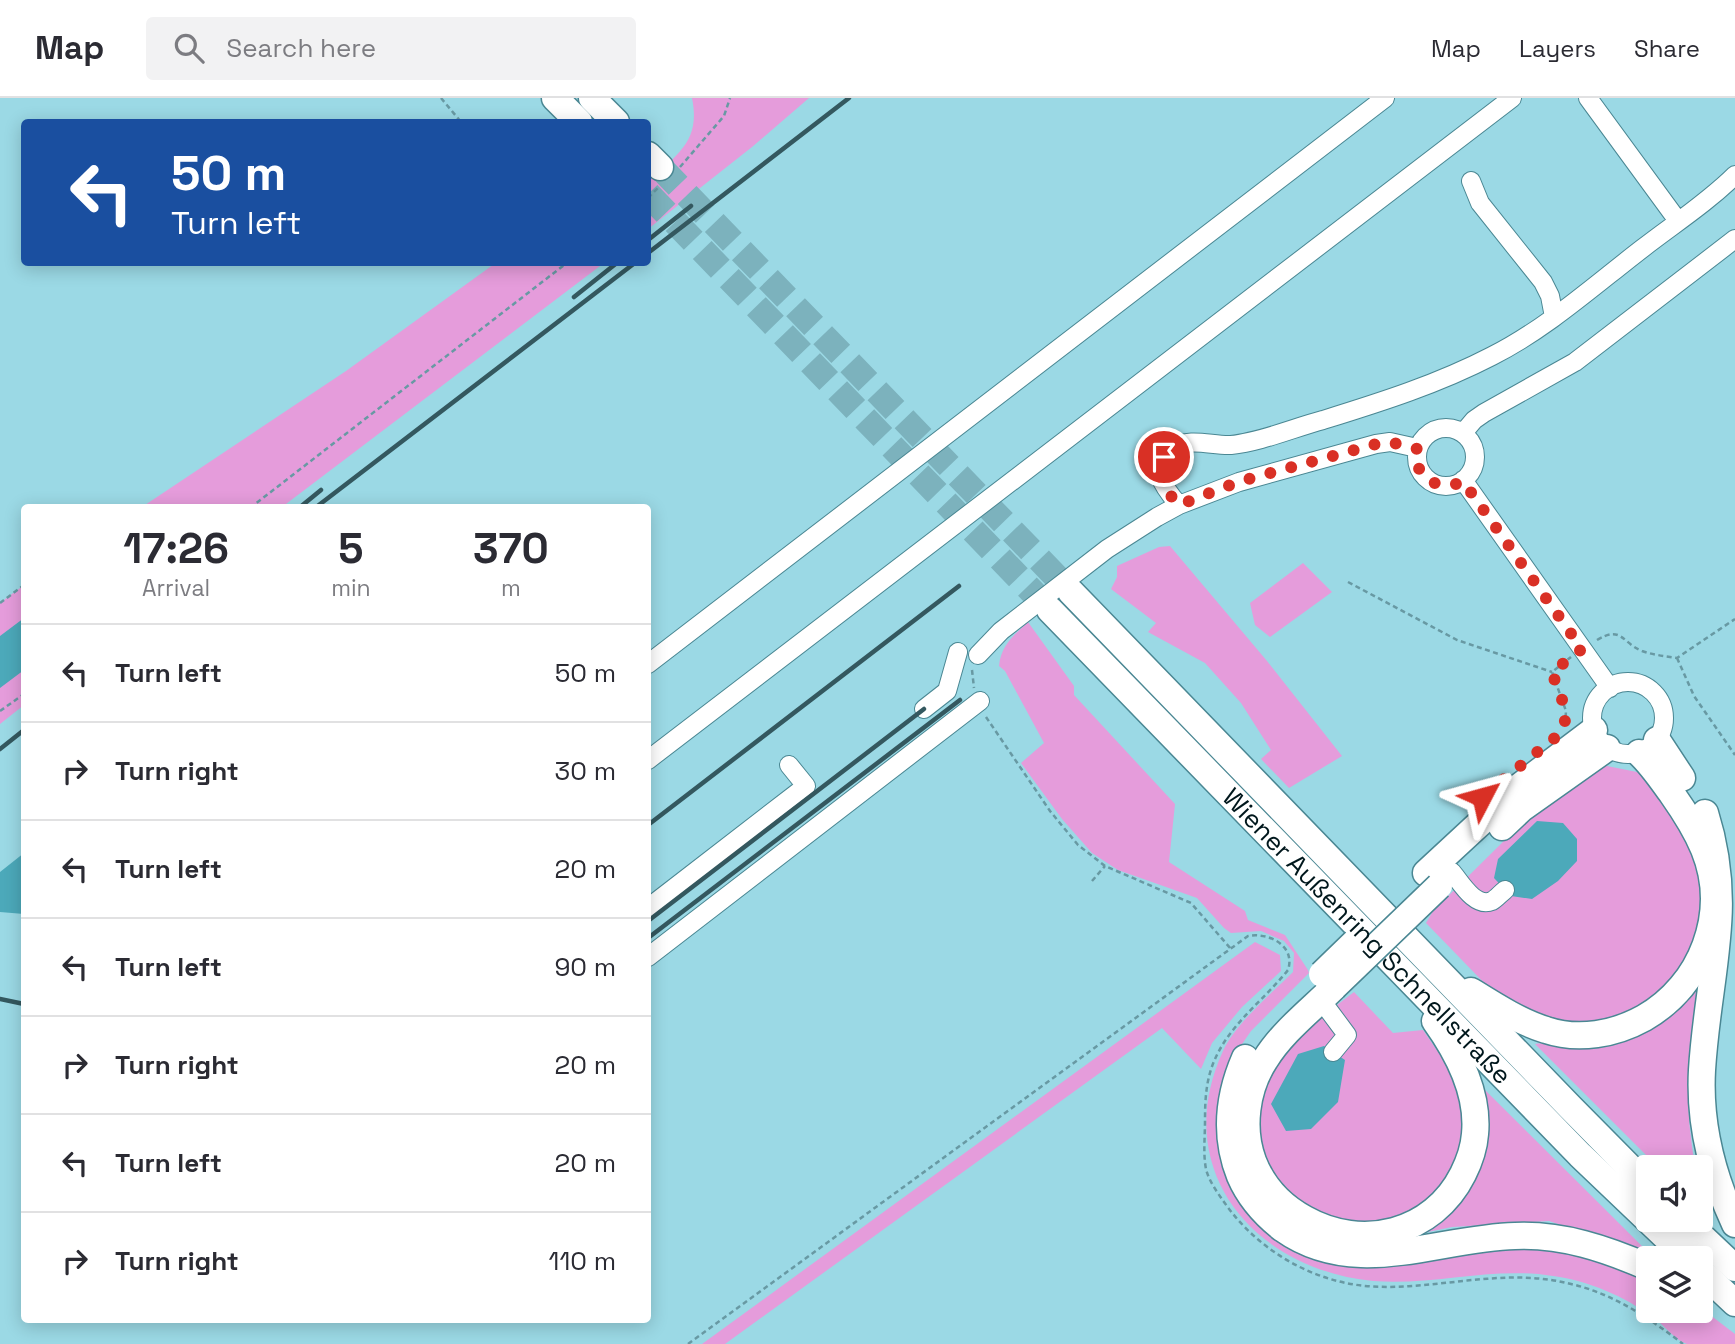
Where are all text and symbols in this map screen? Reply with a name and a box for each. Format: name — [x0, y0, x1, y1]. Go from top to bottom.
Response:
search box — [146, 17, 636, 80]
text: Map — [35, 27, 104, 69]
icon: search — [170, 29, 208, 67]
text: Search here — [226, 31, 376, 65]
text: Map — [1431, 33, 1481, 64]
text: Layers — [1519, 33, 1596, 64]
text: Share — [1634, 33, 1700, 64]
text: 50 m — [171, 142, 286, 204]
icon: left — [56, 147, 147, 238]
text: Turn left — [171, 203, 301, 243]
pin — [1134, 427, 1194, 487]
icon: arrive — [1145, 438, 1183, 476]
text: 17:26 — [123, 522, 229, 575]
text: 5 — [338, 522, 364, 575]
text: 370 — [473, 522, 549, 575]
text: Arrival — [142, 573, 210, 603]
text: min — [331, 573, 371, 603]
text: m — [501, 573, 521, 603]
icon: left — [56, 654, 94, 692]
text: Turn left — [115, 656, 222, 690]
text: 50 m — [555, 656, 616, 690]
icon: right — [56, 752, 94, 790]
text: Turn right — [115, 754, 239, 788]
text: 30 m — [555, 754, 616, 788]
position arrow — [1445, 760, 1519, 834]
street label: Wiener Außenring Schnellstraße — [1215, 781, 1519, 1092]
icon: left — [56, 850, 94, 888]
text: Turn left — [115, 852, 222, 886]
text: 20 m — [555, 852, 616, 886]
icon: left — [56, 948, 94, 986]
text: Turn left — [115, 950, 222, 984]
text: 90 m — [554, 950, 616, 984]
icon: right — [56, 1046, 94, 1084]
text: Turn right — [115, 1048, 239, 1082]
text: 20 m — [555, 1048, 616, 1082]
icon: left — [56, 1144, 94, 1182]
text: Turn left — [115, 1146, 222, 1180]
text: 20 m — [555, 1146, 616, 1180]
map controls — [1636, 1155, 1713, 1323]
button: sound — [1636, 1155, 1713, 1232]
icon: right — [56, 1242, 94, 1280]
text: Turn right — [115, 1244, 239, 1278]
text: 110 m — [549, 1244, 616, 1278]
button: layers — [1636, 1246, 1713, 1323]

